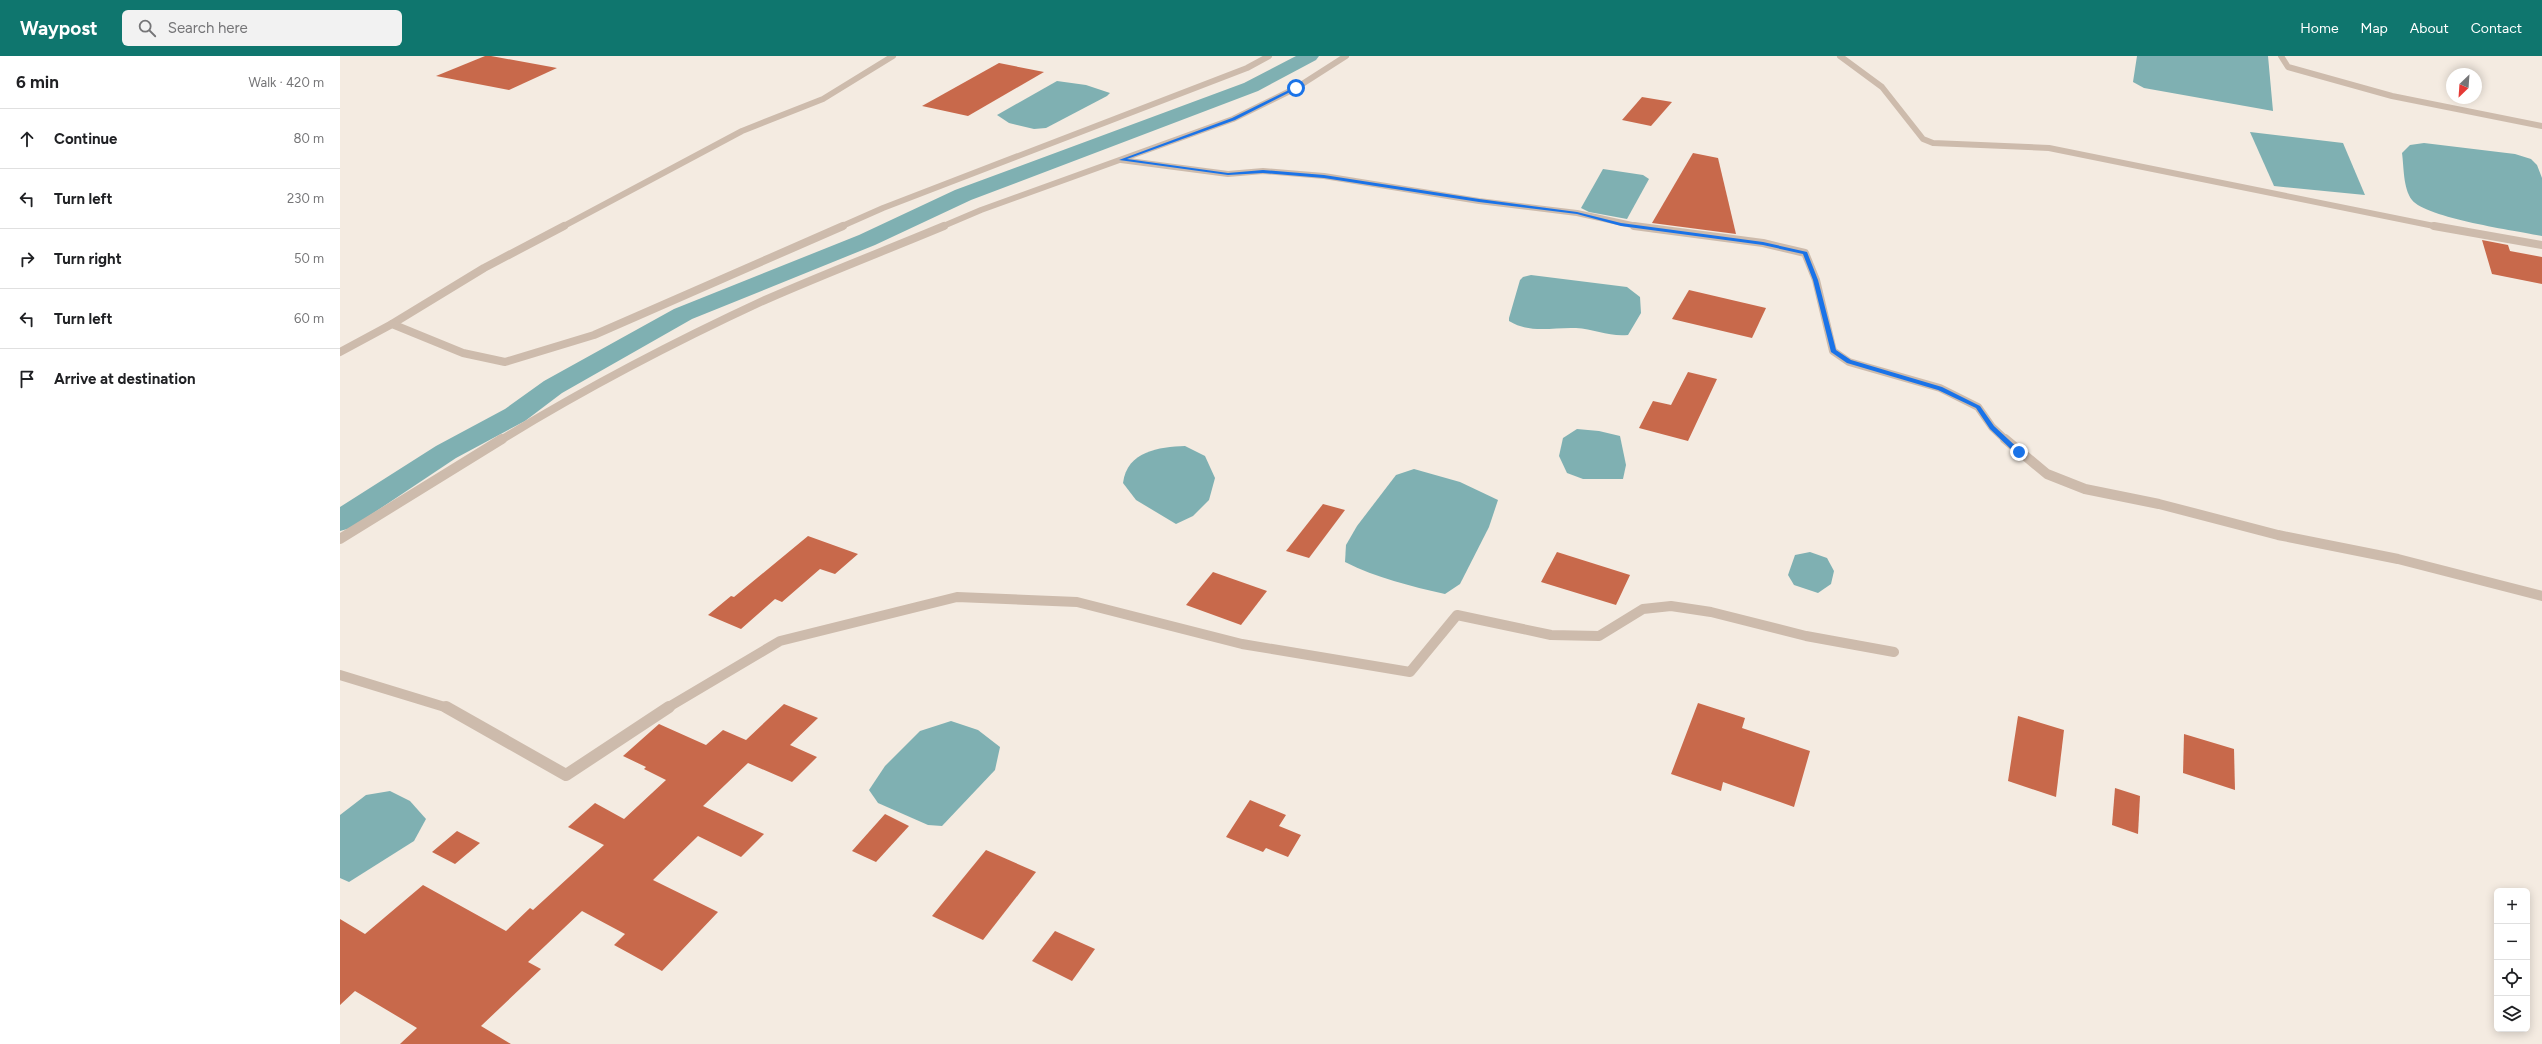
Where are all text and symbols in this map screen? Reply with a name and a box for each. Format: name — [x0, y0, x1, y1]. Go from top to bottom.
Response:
search box — [122, 10, 402, 46]
text: Waypost — [20, 17, 98, 40]
icon: search — [136, 17, 158, 39]
text: Search here — [168, 19, 248, 37]
text: Home — [2300, 20, 2339, 37]
text: Map — [2361, 20, 2388, 37]
text: About — [2410, 20, 2449, 37]
text: Contact — [2471, 20, 2522, 37]
north arrow — [2446, 68, 2482, 104]
text: 6 min — [16, 72, 59, 92]
text: Walk · 420 m — [249, 75, 324, 90]
route start — [1287, 79, 1305, 97]
icon: ahead — [16, 128, 38, 150]
text: Continue — [54, 130, 117, 148]
text: 80 m — [293, 131, 324, 146]
icon: left — [16, 188, 38, 210]
text: Turn left — [54, 190, 112, 208]
text: 230 m — [287, 191, 324, 206]
icon: right — [16, 248, 38, 270]
text: Turn right — [54, 250, 122, 268]
text: 50 m — [294, 251, 324, 266]
icon: left — [16, 308, 38, 330]
text: Turn left — [54, 310, 112, 328]
text: 60 m — [294, 311, 324, 326]
icon: arrive — [16, 368, 38, 390]
text: Arrive at destination — [54, 370, 195, 388]
route end — [2010, 443, 2028, 461]
map controls — [2494, 888, 2530, 1032]
button: + — [2494, 888, 2530, 924]
button: − — [2494, 924, 2530, 960]
button: locate — [2494, 960, 2530, 996]
button: layers — [2494, 996, 2530, 1032]

